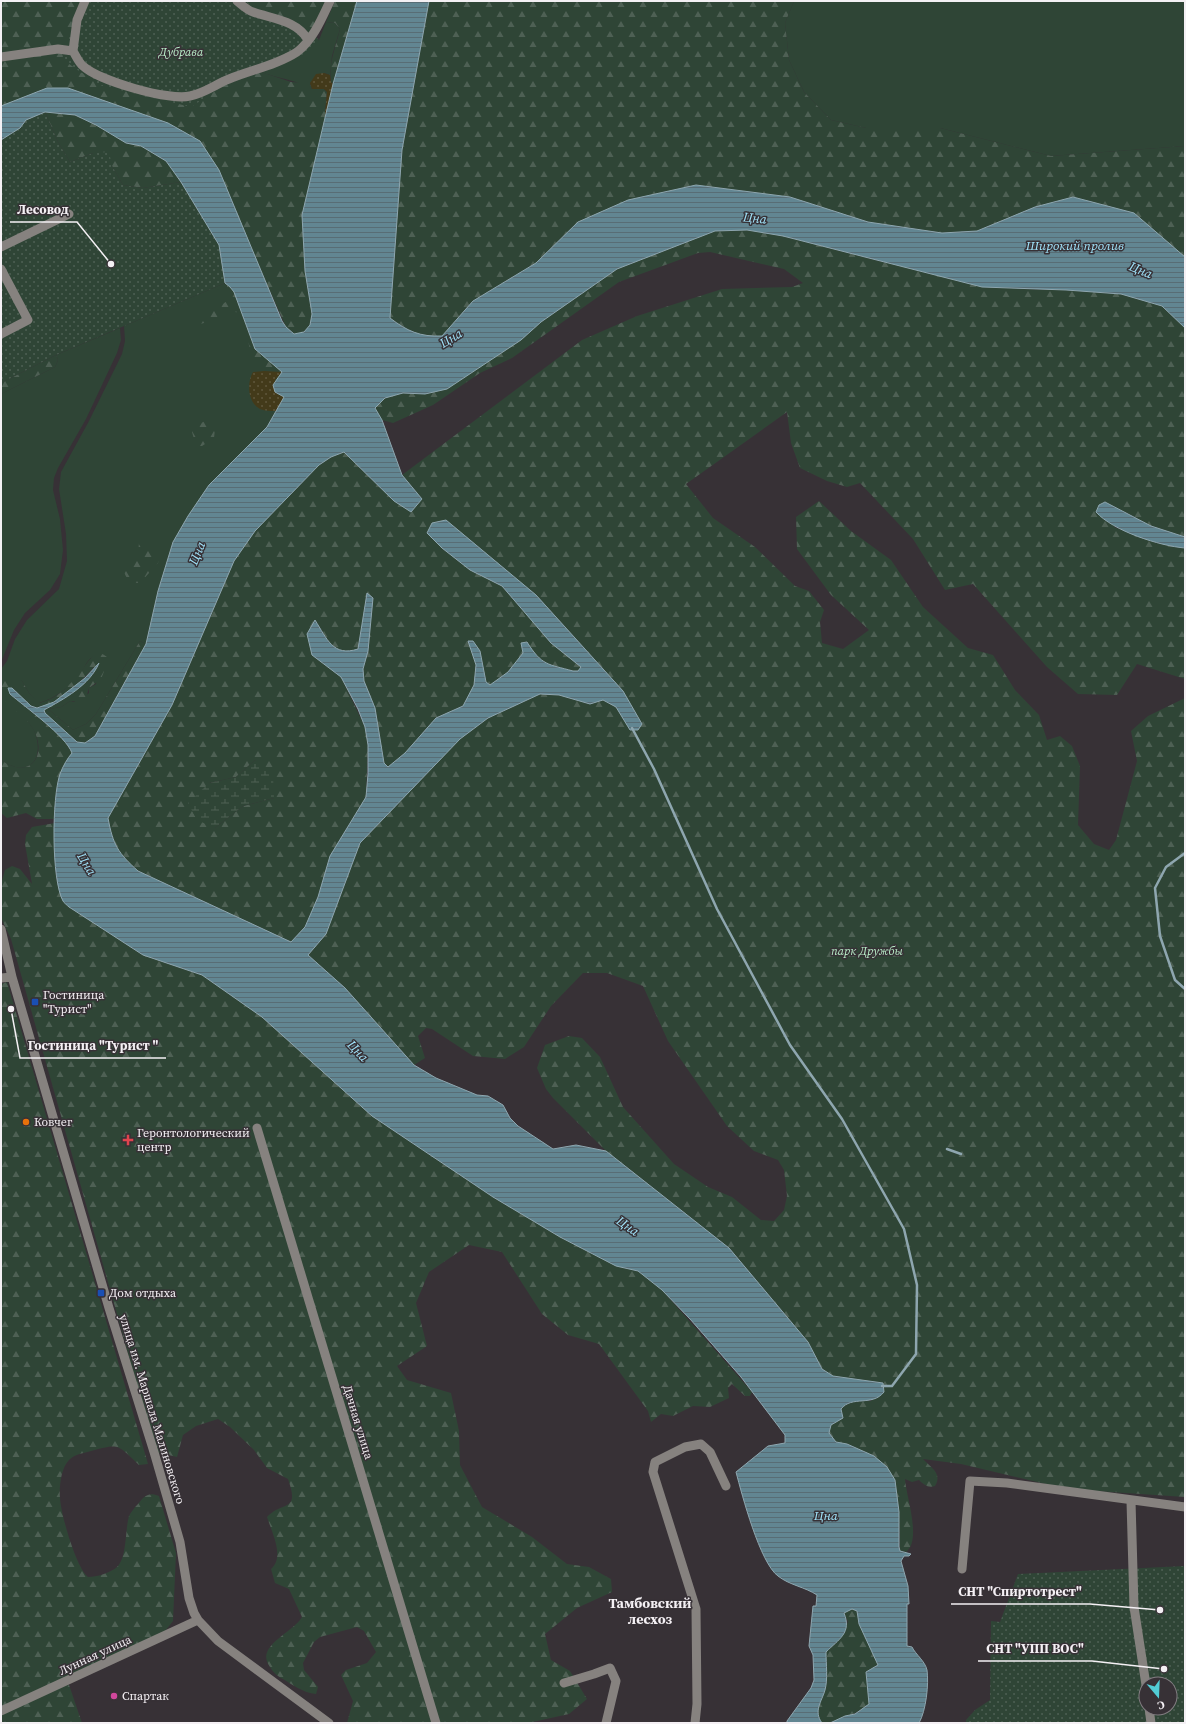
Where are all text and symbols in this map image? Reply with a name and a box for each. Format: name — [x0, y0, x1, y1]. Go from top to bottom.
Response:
park label: Дубрава — [158, 44, 204, 60]
callout: Лесовод — [10, 197, 77, 222]
text: Лесовод — [17, 201, 69, 218]
water label: Цна — [741, 208, 768, 228]
water label: Широкий пролив — [1025, 237, 1124, 254]
water label: Цна — [1126, 257, 1155, 282]
water label: Цна — [436, 324, 466, 352]
water label: Цна — [184, 539, 209, 568]
water label: Цна — [73, 849, 100, 879]
park label: парк Дружбы — [831, 943, 904, 959]
place label: Гостиница "Турист" — [43, 987, 105, 1017]
marker: Гостиница "Турист" — [30, 997, 40, 1007]
callout: Гостиница "Турист " — [20, 1033, 166, 1058]
water label: Цна — [343, 1036, 372, 1065]
text: Гостиница "Турист " — [28, 1037, 158, 1054]
place label: Ковчег — [34, 1114, 73, 1130]
marker: Ковчег — [21, 1117, 31, 1127]
place label: Геронтологический центр — [137, 1125, 250, 1155]
marker: Геронтологический центр — [122, 1134, 134, 1146]
water label: Цна — [613, 1212, 643, 1240]
place label: Дом отдыха — [109, 1285, 177, 1301]
marker: Дом отдыха — [96, 1288, 106, 1298]
street label: улица им. Маршала Малиновского — [115, 1312, 189, 1506]
street label: Дачная улица — [339, 1383, 377, 1462]
water label: Цна — [813, 1507, 838, 1524]
callout: СНТ "Спиртотрест" — [951, 1579, 1090, 1604]
text: СНТ "Спиртотрест" — [958, 1583, 1082, 1600]
district label: Тамбовский лесхоз — [608, 1593, 692, 1629]
street label: Лунная улица — [56, 1631, 135, 1679]
callout: СНТ "УПП ВОС" — [978, 1636, 1092, 1661]
text: СНТ "УПП ВОС" — [986, 1640, 1084, 1657]
north arrow — [1138, 1676, 1178, 1716]
place label: Спартак — [122, 1688, 169, 1704]
marker: Спартак — [109, 1691, 119, 1701]
text: С — [1155, 1697, 1167, 1713]

